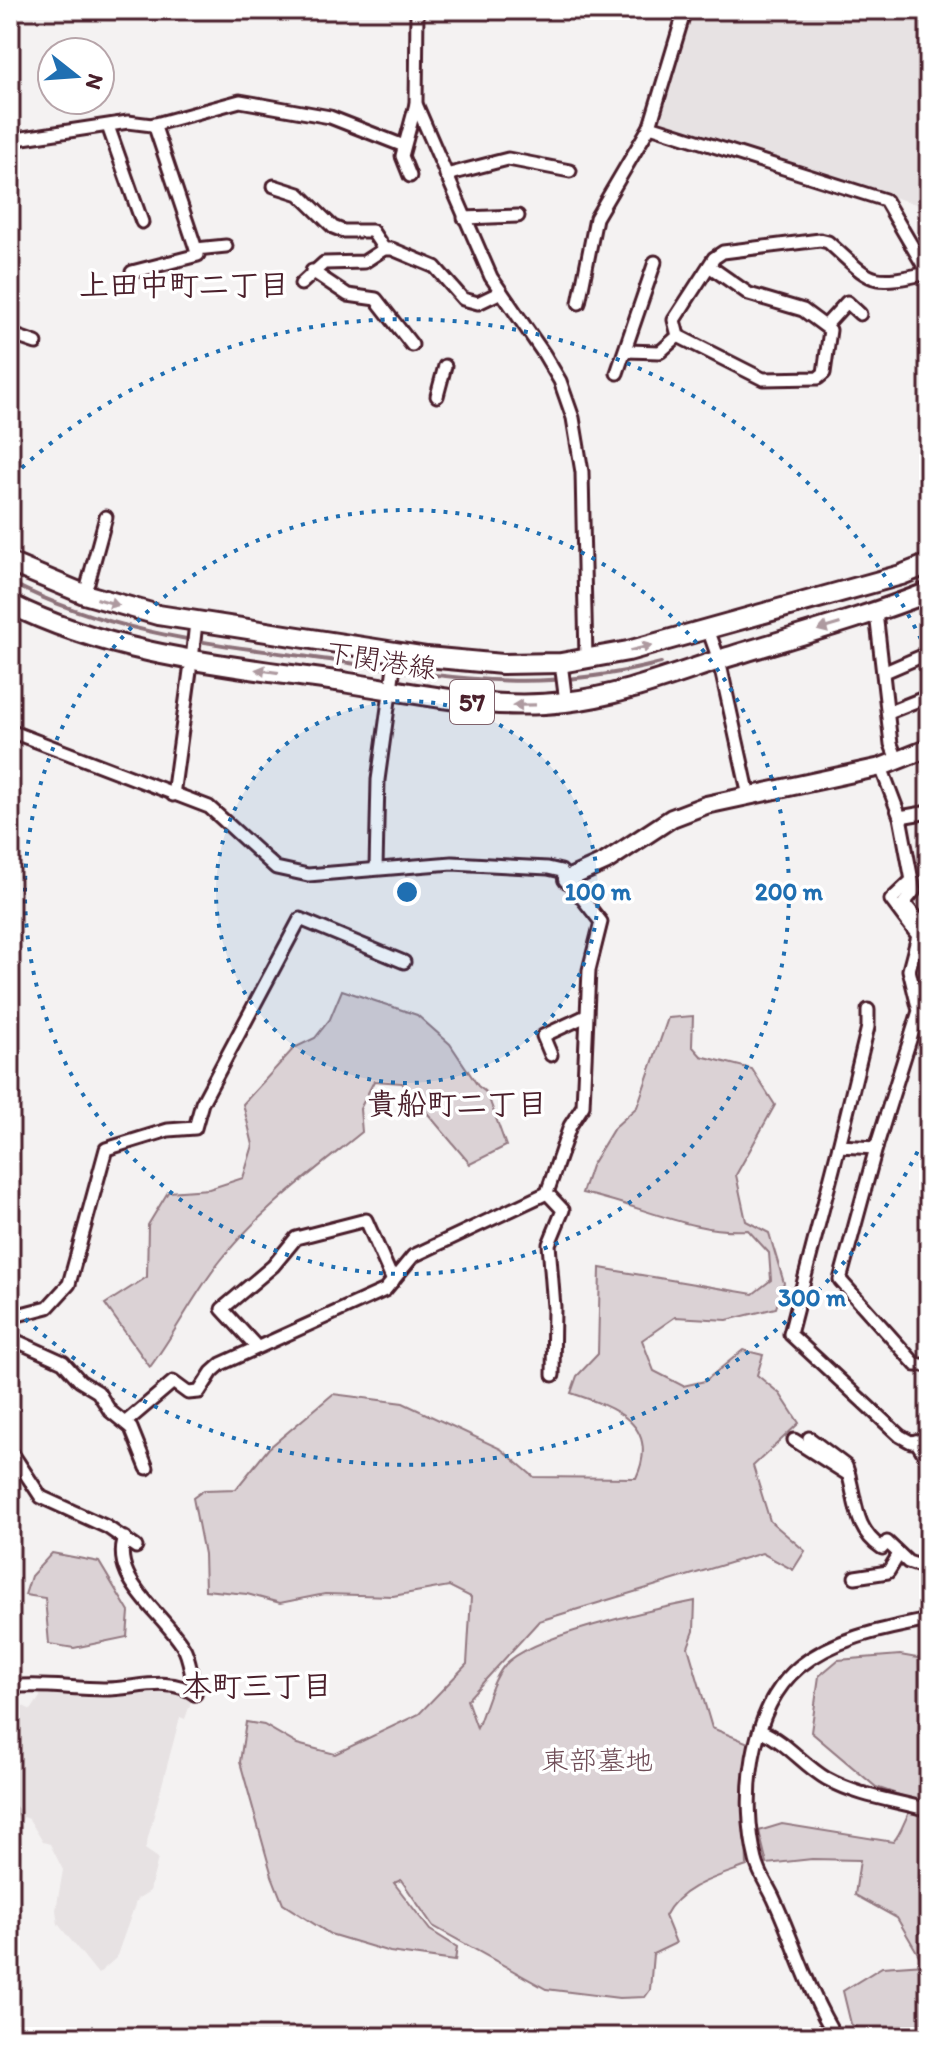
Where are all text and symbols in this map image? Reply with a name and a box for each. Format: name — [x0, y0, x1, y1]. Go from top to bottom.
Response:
north arrow — [36, 36, 116, 116]
text: N — [80, 71, 110, 93]
district label: 上田中町二丁目 — [79, 266, 289, 303]
one-way arrow — [97, 596, 121, 609]
one-way arrow — [817, 621, 841, 634]
street label: 下関港線 — [323, 634, 439, 686]
one-way arrow — [629, 641, 654, 653]
one-way arrow — [254, 664, 279, 677]
road number: 57 — [450, 680, 494, 724]
one-way arrow — [511, 698, 536, 711]
text: 100 m — [565, 877, 632, 906]
text: 200 m — [755, 877, 824, 906]
centre of rings — [393, 878, 421, 906]
district label: 貴船町二丁目 — [367, 1085, 547, 1122]
text: 300 m — [778, 1283, 847, 1312]
district label: 本町三丁目 — [182, 1667, 332, 1704]
park label: 東部墓地 — [541, 1743, 653, 1777]

